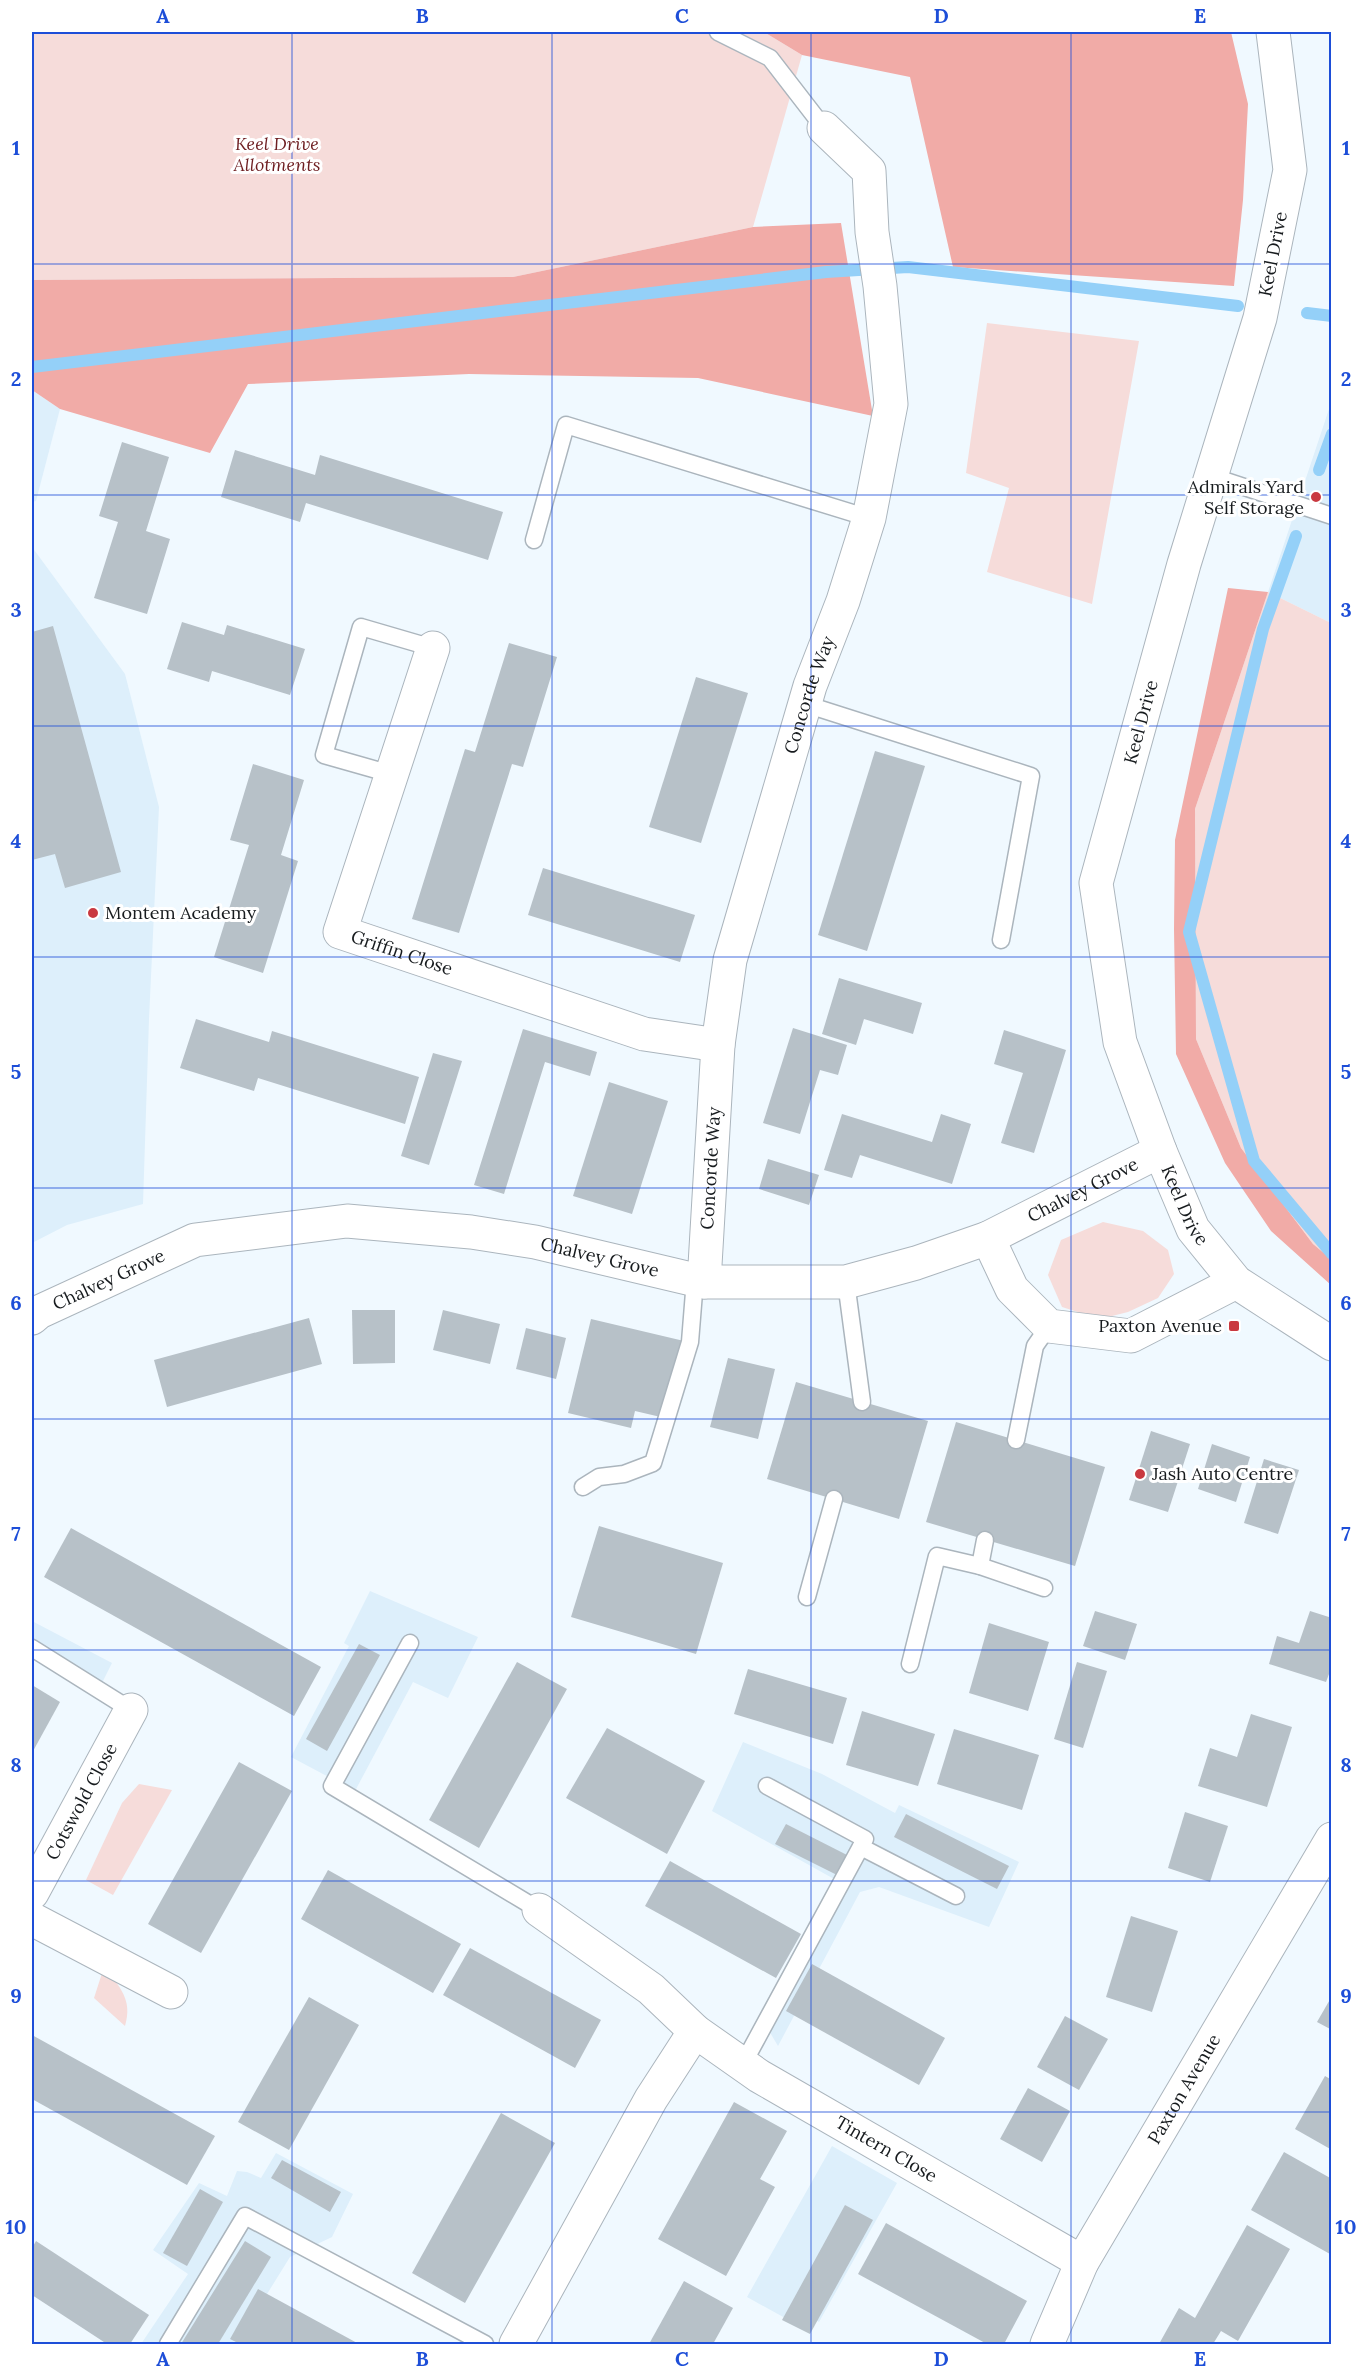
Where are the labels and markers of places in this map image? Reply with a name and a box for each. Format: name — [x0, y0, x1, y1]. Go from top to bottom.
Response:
place label: Admirals Yard Self Storage — [1187, 475, 1304, 519]
marker: Admirals Yard Self Storage — [1309, 490, 1323, 504]
place label: Montem Academy — [105, 901, 257, 924]
marker: Montem Academy — [86, 906, 100, 920]
place label: Paxton Avenue — [1098, 1314, 1222, 1337]
marker: Paxton Avenue — [1227, 1319, 1241, 1333]
place label: Jash Auto Centre — [1151, 1462, 1294, 1485]
marker: Jash Auto Centre — [1133, 1467, 1147, 1481]

